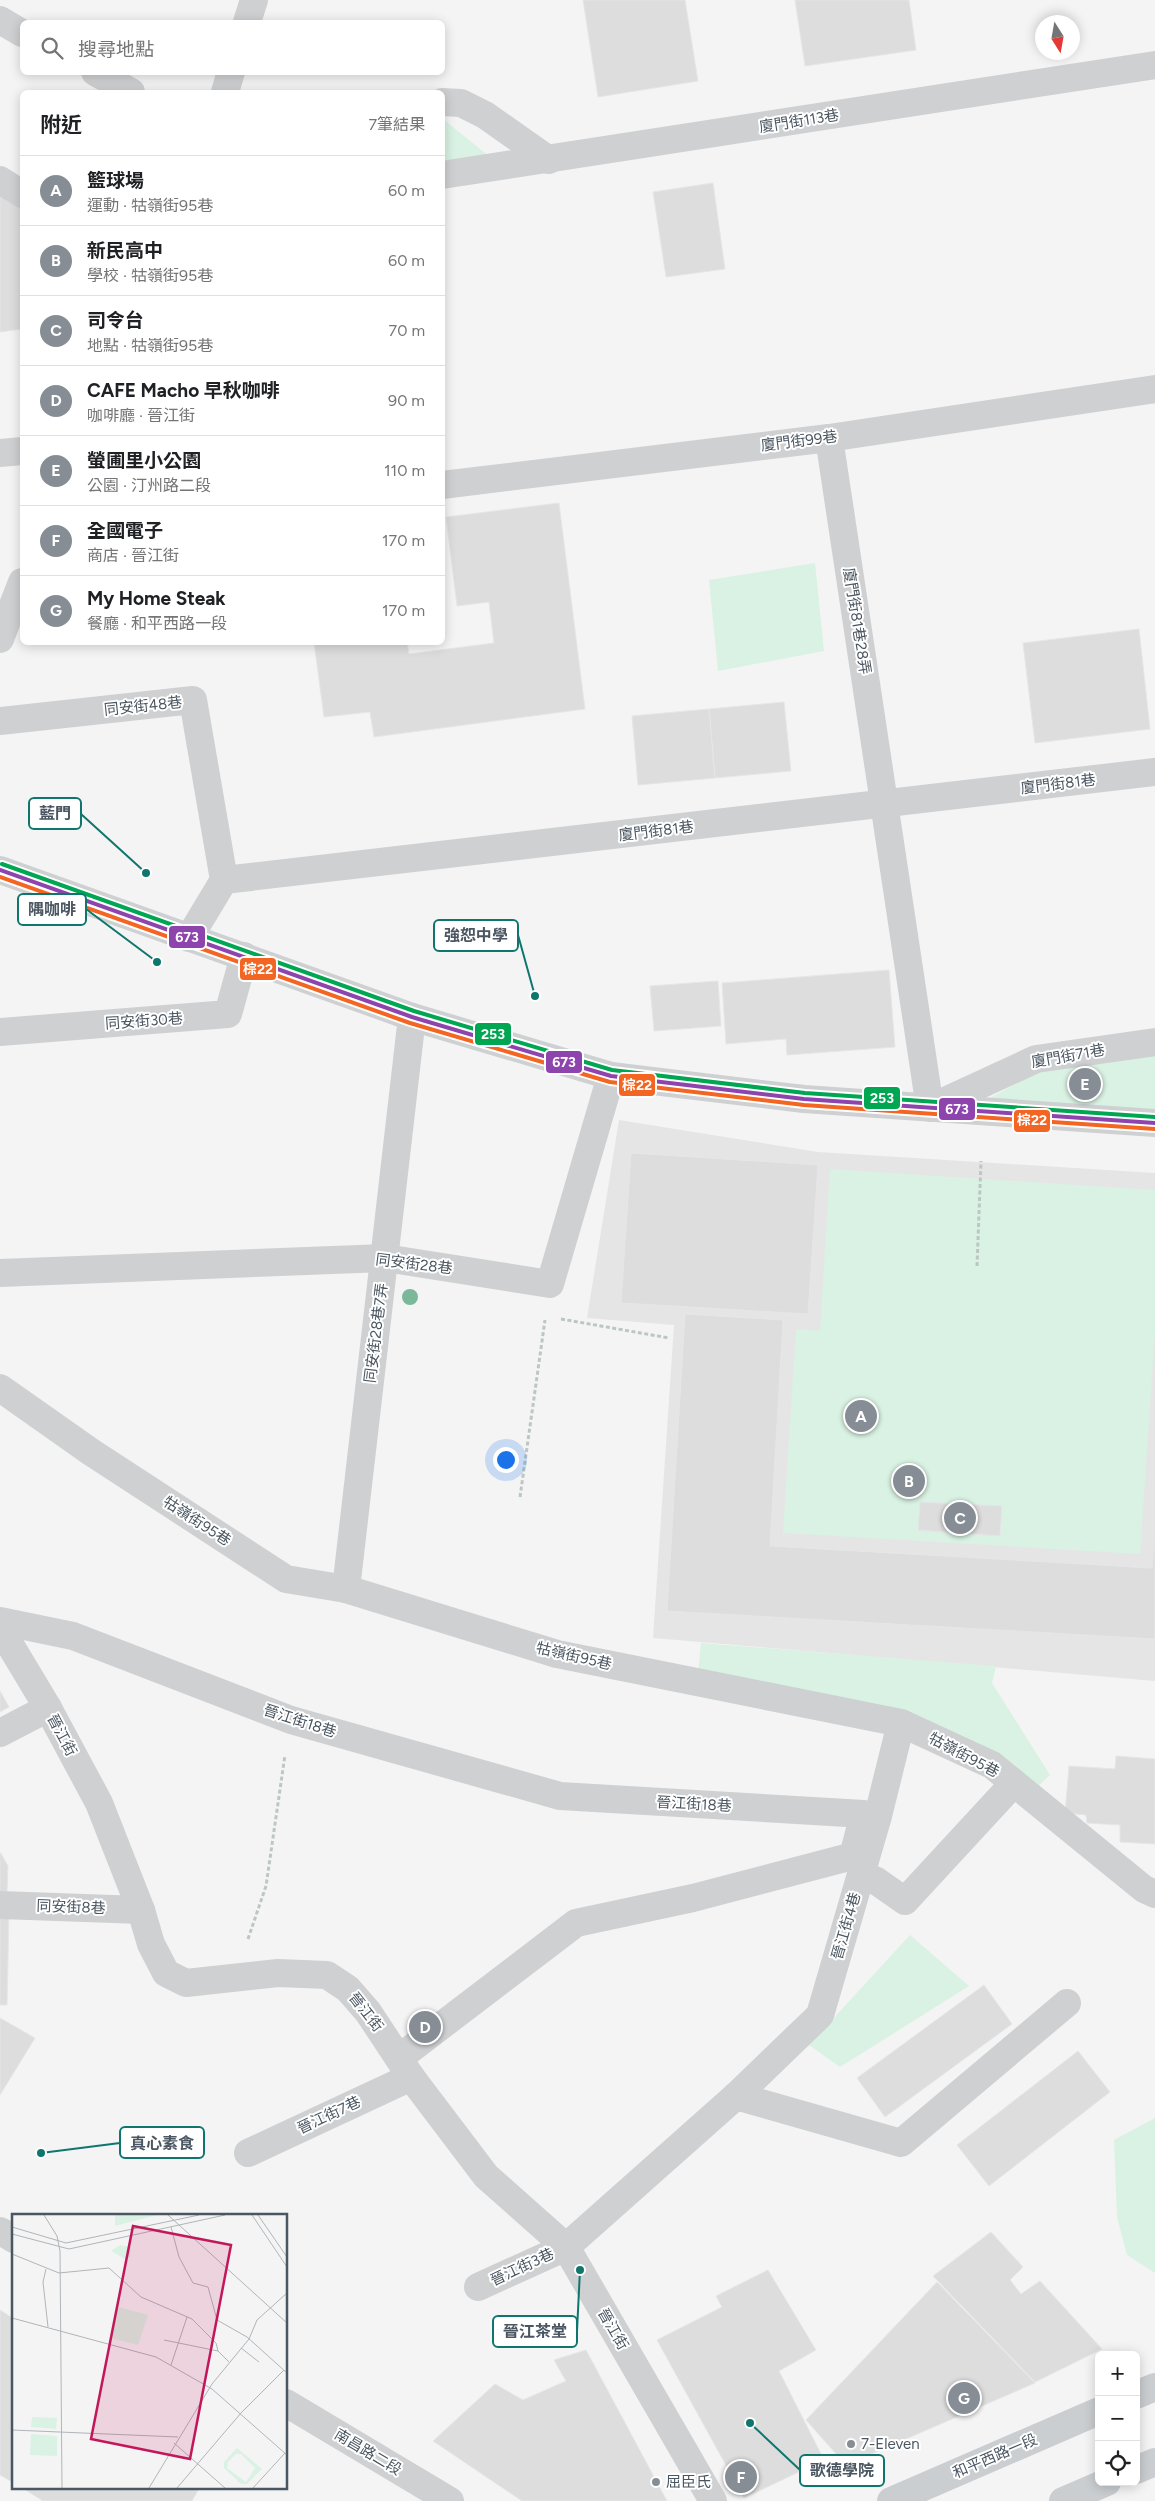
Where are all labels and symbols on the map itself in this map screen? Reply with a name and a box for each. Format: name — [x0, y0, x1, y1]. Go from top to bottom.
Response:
north arrow — [1035, 15, 1080, 60]
street label: 廈門街113巷 — [758, 106, 840, 136]
street label: 廈門街99巷 — [760, 427, 838, 455]
street label: 廈門街81巷28弄 — [840, 566, 874, 676]
street label: 同安街48巷 — [103, 693, 183, 719]
street label: 廈門街81巷 — [1019, 770, 1097, 798]
callout: 藍門 — [29, 798, 81, 829]
text: 藍門 — [39, 804, 71, 823]
street label: 廈門街81巷 — [617, 817, 695, 845]
callout: 隅咖啡 — [18, 894, 86, 925]
text: 隅咖啡 — [28, 900, 76, 919]
callout: 強恕中學 — [434, 920, 518, 951]
line badge: 673 — [168, 925, 206, 949]
text: 強恕中學 — [444, 926, 508, 945]
text: 673 — [175, 929, 199, 946]
line badge: 棕22 — [239, 957, 277, 981]
text: 棕22 — [243, 961, 273, 978]
street label: 同安街30巷 — [105, 1009, 183, 1033]
line badge: 253 — [474, 1022, 512, 1046]
text: 253 — [481, 1026, 505, 1043]
street label: 廈門街71巷 — [1030, 1041, 1106, 1071]
line badge: 673 — [545, 1050, 583, 1074]
text: 673 — [552, 1054, 576, 1071]
pin: E — [1069, 1065, 1101, 1103]
line badge: 棕22 — [618, 1073, 656, 1097]
text: 棕22 — [622, 1077, 652, 1094]
line badge: 253 — [863, 1086, 901, 1110]
text: 253 — [870, 1090, 894, 1107]
line badge: 673 — [938, 1097, 976, 1121]
text: 673 — [945, 1101, 969, 1118]
line badge: 棕22 — [1013, 1109, 1051, 1133]
text: 棕22 — [1017, 1112, 1047, 1129]
street label: 同安街28巷 — [374, 1250, 454, 1278]
street label: 同安街28巷7弄 — [361, 1282, 391, 1384]
pin: A — [845, 1397, 877, 1435]
your location — [493, 1447, 519, 1473]
pin: B — [893, 1462, 925, 1500]
street label: 牯嶺街95巷 — [160, 1492, 234, 1550]
pin: C — [944, 1499, 976, 1537]
street label: 牯嶺街95巷 — [534, 1639, 614, 1673]
street label: 晉江街18巷 — [261, 1701, 339, 1741]
street label: 晉江街 — [43, 1711, 81, 1759]
street label: 牯嶺街95巷 — [926, 1729, 1002, 1781]
street label: 晉江街18巷 — [656, 1793, 732, 1815]
street label: 晉江街4巷 — [828, 1890, 864, 1962]
street label: 同安街8巷 — [36, 1897, 106, 1917]
street label: 晉江街 — [345, 1989, 387, 2035]
pin: D — [409, 2008, 441, 2046]
street label: 晉江街7巷 — [294, 2092, 364, 2138]
callout: 真心素食 — [120, 2127, 204, 2158]
text: 真心素食 — [130, 2134, 194, 2153]
inset map — [12, 2214, 288, 2488]
street label: 晉江街3巷 — [487, 2244, 557, 2290]
street label: 晉江街 — [594, 2305, 632, 2353]
callout: 晉江茶堂 — [493, 2316, 577, 2347]
text: 晉江茶堂 — [503, 2322, 567, 2341]
pin: G — [948, 2379, 980, 2417]
street label: 南昌路二段 — [331, 2425, 405, 2479]
street label: 和平西路一段 — [950, 2430, 1040, 2482]
place label: 7-Eleven — [861, 2435, 920, 2453]
marker: 7-Eleven — [845, 2438, 857, 2450]
callout: 歌德學院 — [800, 2455, 884, 2486]
pin: F — [725, 2458, 757, 2496]
text: 歌德學院 — [810, 2461, 874, 2480]
place label: 屈臣氏 — [666, 2473, 711, 2491]
marker: 屈臣氏 — [650, 2476, 662, 2488]

